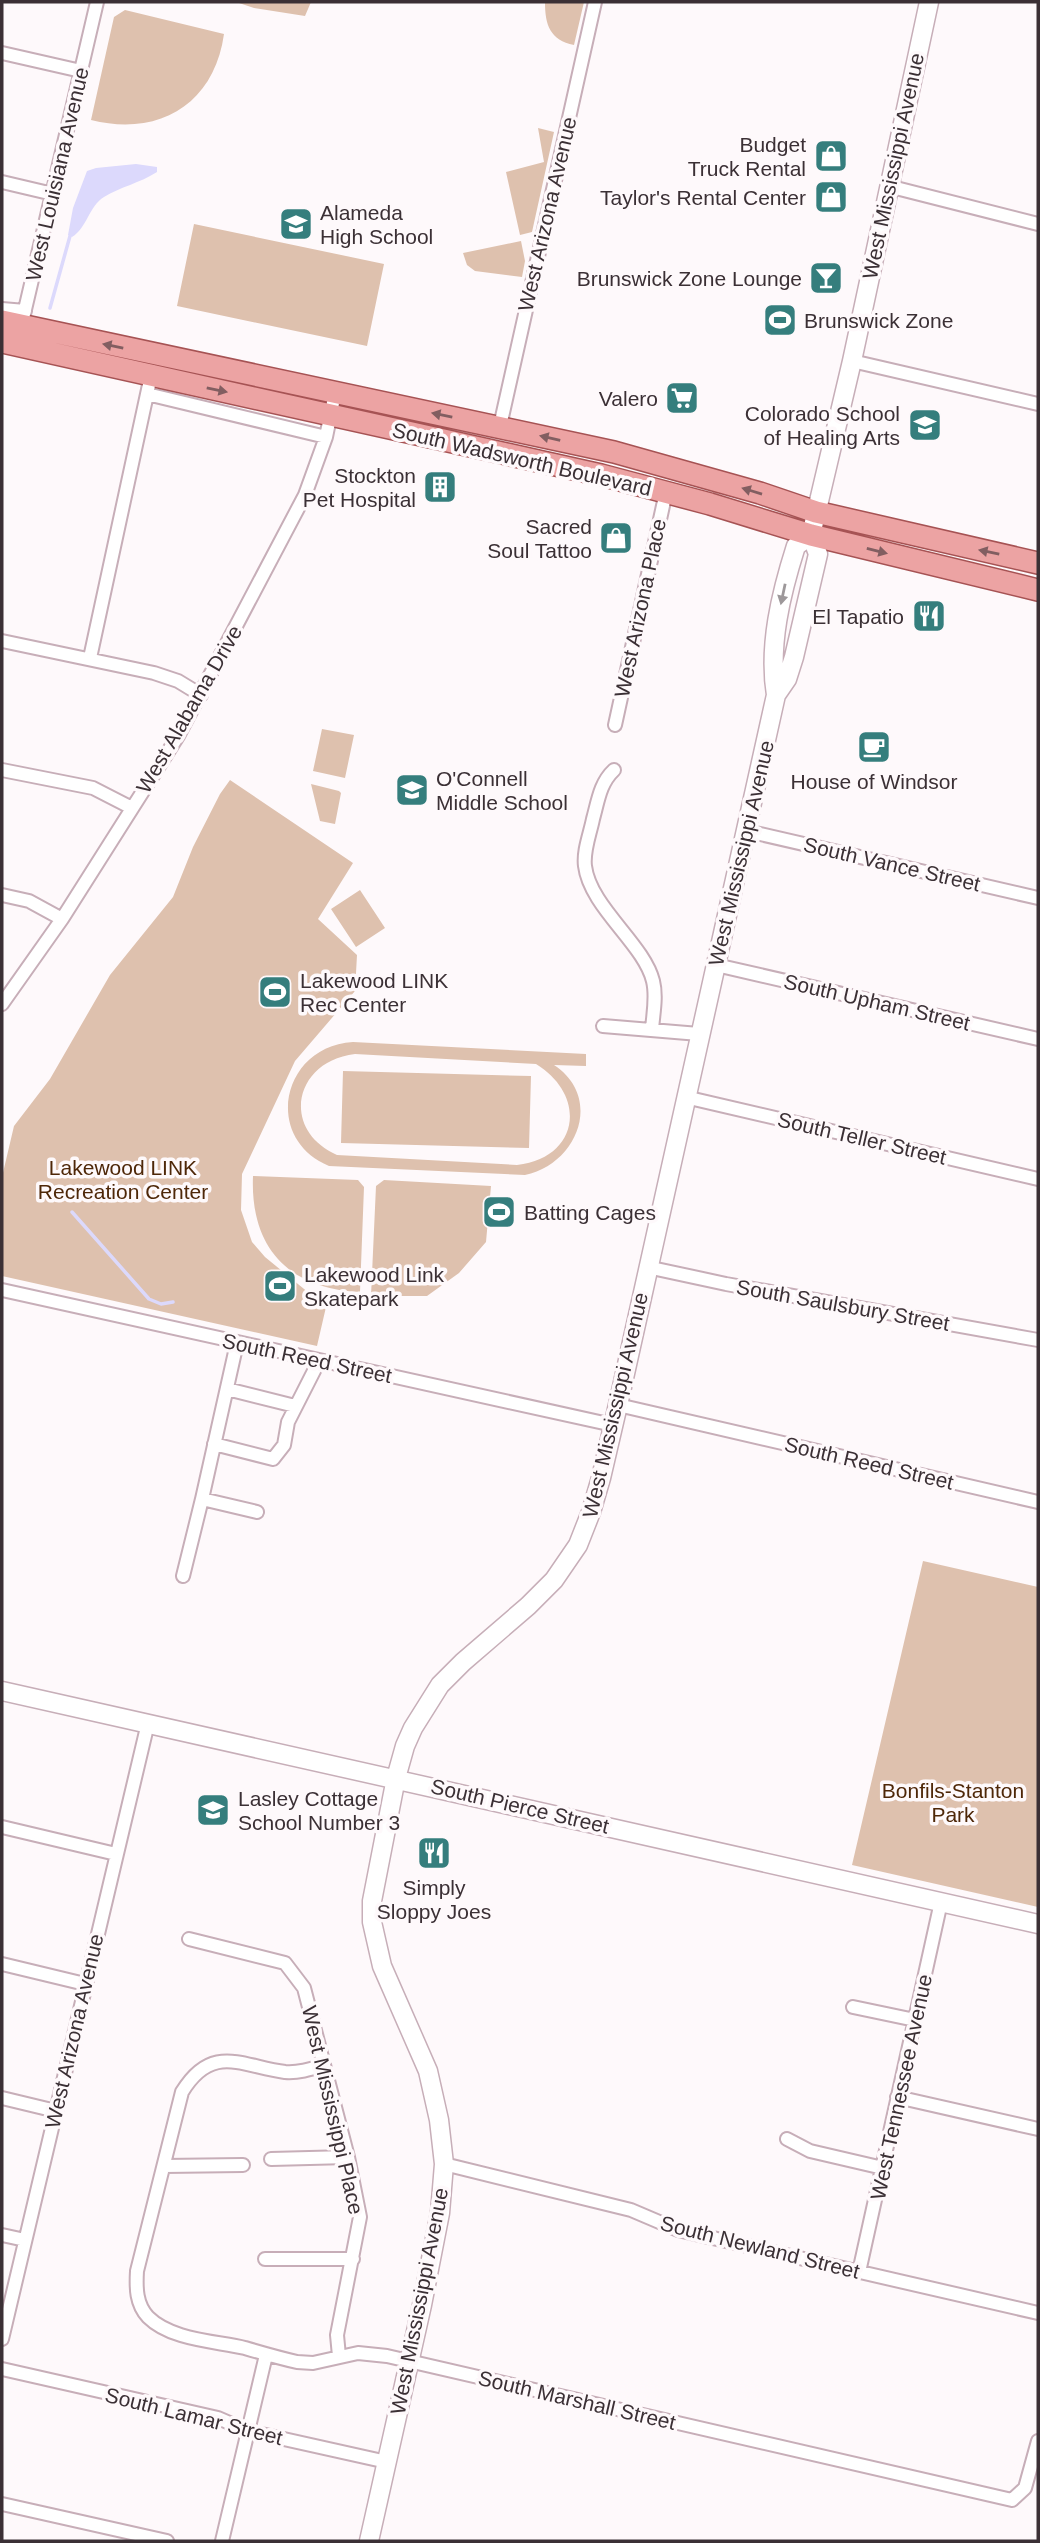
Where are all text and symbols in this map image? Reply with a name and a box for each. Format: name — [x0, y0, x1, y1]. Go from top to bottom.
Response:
street label: West Mississippi Avenue — [858, 51, 928, 281]
street label: West Louisiana Avenue — [21, 65, 93, 283]
street label: West Arizona Avenue — [513, 115, 581, 313]
place label: Budget Truck Rental — [688, 133, 806, 180]
shop icon: Budget Truck Rental — [812, 137, 850, 175]
shop icon: Taylor's Rental Center — [812, 178, 850, 216]
place label: Taylor's Rental Center — [600, 186, 806, 209]
place label: Alameda High School — [320, 201, 433, 248]
school or university icon: Alameda High School — [277, 205, 315, 243]
bar icon: Brunswick Zone Lounge — [807, 259, 845, 297]
place label: Brunswick Zone Lounge — [577, 267, 802, 290]
sports icon: Brunswick Zone — [761, 301, 799, 339]
place label: Brunswick Zone — [804, 309, 953, 332]
one-way arrow — [102, 340, 124, 351]
supermarket icon: Valero — [663, 379, 701, 417]
one-way arrow — [206, 385, 228, 396]
place label: Valero — [599, 387, 658, 410]
place label: Colorado School of Healing Arts — [745, 402, 900, 449]
school or university icon: Colorado School of Healing Arts — [906, 406, 944, 444]
one-way arrow — [431, 409, 453, 420]
street label: South Wadsworth Boulevard — [390, 418, 654, 500]
one-way arrow — [539, 432, 561, 443]
place label: Stockton Pet Hospital — [303, 464, 416, 511]
building icon: Stockton Pet Hospital — [421, 468, 459, 506]
one-way arrow — [741, 485, 762, 495]
place label: Sacred Soul Tattoo — [487, 515, 592, 562]
street label: West Arizona Place — [610, 517, 670, 699]
shop icon: Sacred Soul Tattoo — [597, 519, 635, 557]
one-way arrow — [867, 546, 889, 557]
one-way arrow — [978, 547, 1000, 558]
one-way arrow — [778, 583, 789, 605]
restaurant icon: El Tapatio — [910, 597, 948, 635]
place label: El Tapatio — [812, 605, 904, 628]
street label: West Alabama Drive — [132, 621, 246, 797]
cafe icon: House of Windsor — [855, 728, 893, 766]
street label: West Mississippi Avenue — [704, 738, 778, 968]
place label: O'Connell Middle School — [436, 767, 568, 814]
place label: House of Windsor — [791, 770, 957, 793]
school or university icon: O'Connell Middle School — [393, 771, 431, 809]
street label: South Vance Street — [801, 832, 983, 896]
place label: Lakewood LINK Rec Center — [300, 969, 448, 1016]
street label: South Upham Street — [782, 969, 972, 1035]
sports icon: Lakewood LINK Rec Center — [256, 973, 294, 1011]
street label: South Teller Street — [775, 1107, 949, 1169]
park label: Lakewood LINK Recreation Center — [38, 1156, 208, 1203]
sports icon: Batting Cages — [480, 1193, 518, 1231]
place label: Batting Cages — [524, 1201, 656, 1224]
place label: Lakewood Link Skatepark — [304, 1263, 445, 1310]
sports icon: Lakewood Link Skatepark — [261, 1267, 299, 1305]
street label: South Saulsbury Street — [735, 1275, 951, 1335]
street label: West Mississippi Avenue — [578, 1290, 652, 1520]
street label: South Reed Street — [220, 1329, 394, 1387]
street label: South Reed Street — [782, 1432, 956, 1494]
street label: South Pierce Street — [429, 1774, 611, 1838]
park label: Bonfils-Stanton Park — [882, 1779, 1024, 1826]
place label: Lasley Cottage School Number 3 — [238, 1787, 400, 1834]
school or university icon: Lasley Cottage School Number 3 — [194, 1791, 232, 1829]
restaurant icon: Simply Sloppy Joes — [415, 1834, 453, 1872]
place label: Simply Sloppy Joes — [377, 1876, 491, 1923]
street label: West Arizona Avenue — [40, 1932, 108, 2130]
street label: West Tennessee Avenue — [866, 1972, 936, 2202]
street label: West Mississippi Place — [298, 2004, 368, 2216]
street label: West Mississippi Avenue — [386, 2186, 452, 2416]
street label: South Newland Street — [658, 2211, 862, 2283]
street label: South Marshall Street — [476, 2366, 678, 2434]
street label: South Lamar Street — [103, 2383, 285, 2449]

